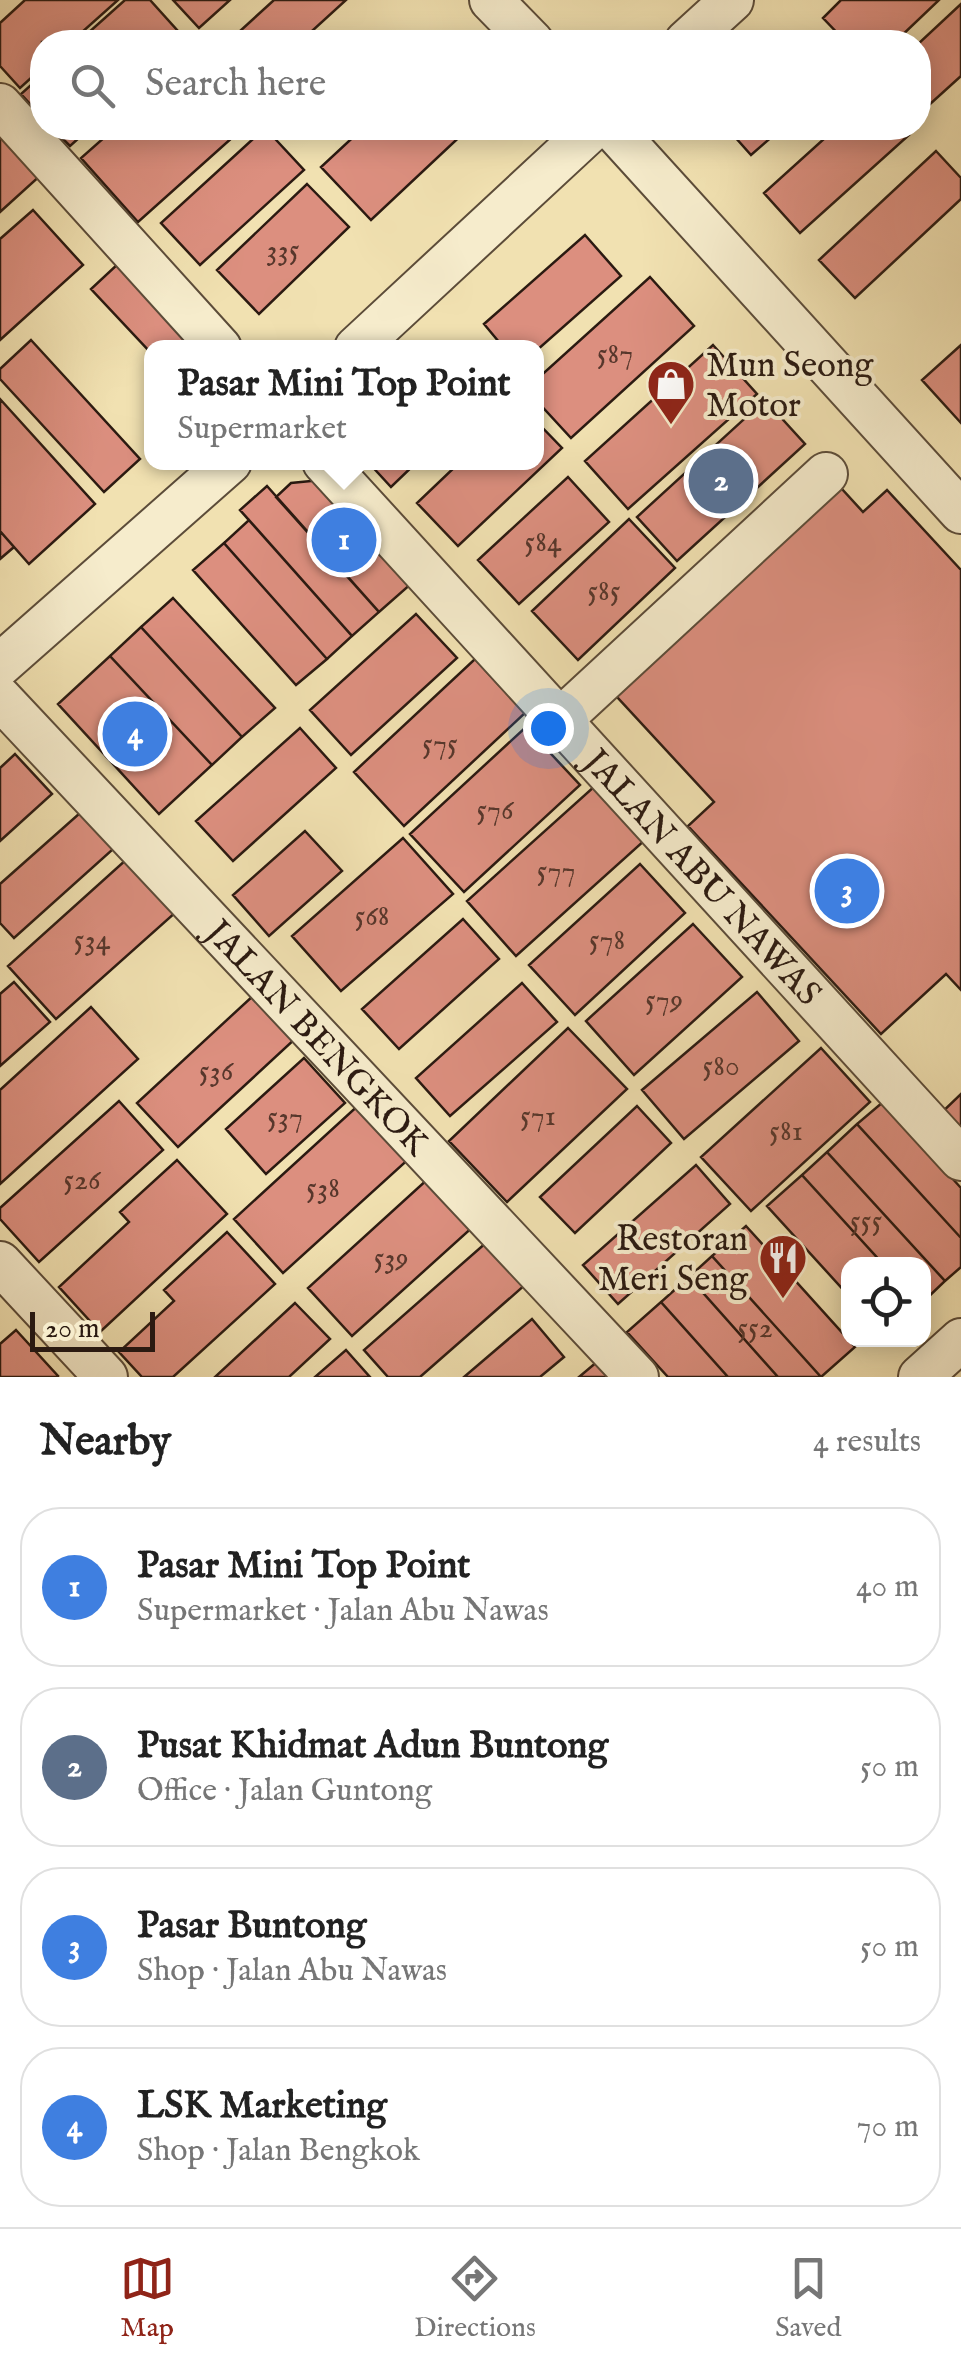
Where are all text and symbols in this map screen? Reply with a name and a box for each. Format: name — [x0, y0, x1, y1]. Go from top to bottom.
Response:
search box — [30, 30, 931, 140]
icon: search — [65, 58, 120, 113]
text: Search here — [145, 61, 326, 109]
house number: 335 — [266, 232, 300, 270]
house number: 587 — [597, 336, 633, 374]
popup — [144, 340, 544, 470]
place label: Mun Seong Motor — [706, 344, 874, 429]
shop icon: Mun Seong Motor — [645, 358, 697, 426]
text: Pasar Mini Top Point — [177, 361, 511, 409]
text: Supermarket — [177, 409, 347, 450]
pin: 2 — [688, 444, 754, 518]
pin: 1 — [312, 502, 376, 578]
house number: 584 — [524, 524, 562, 562]
house number: 585 — [587, 573, 621, 611]
pin: 4 — [102, 696, 168, 772]
your location — [523, 703, 574, 754]
house number: 575 — [422, 726, 458, 764]
street label: JALAN ABU NAWAS — [570, 738, 830, 1016]
house number: 576 — [476, 792, 515, 830]
house number: 577 — [537, 853, 575, 891]
pin: 3 — [814, 854, 880, 928]
house number: 568 — [354, 898, 390, 936]
street label: JALAN BENGKOK — [192, 909, 438, 1167]
house number: 534 — [74, 922, 111, 960]
house number: 578 — [589, 922, 625, 960]
house number: 579 — [645, 982, 683, 1020]
house number: 580 — [702, 1048, 740, 1086]
house number: 536 — [199, 1053, 235, 1091]
house number: 571 — [520, 1098, 556, 1136]
house number: 537 — [267, 1099, 303, 1137]
house number: 581 — [769, 1113, 803, 1151]
house number: 526 — [63, 1162, 102, 1200]
house number: 538 — [306, 1170, 340, 1208]
house number: 555 — [850, 1203, 882, 1241]
place label: Restoran Meri Seng — [598, 1218, 749, 1303]
restaurant icon: Restoran Meri Seng — [757, 1232, 809, 1300]
house number: 539 — [373, 1240, 409, 1278]
map controls — [841, 1257, 931, 1347]
button: locate — [841, 1257, 931, 1347]
scale bar — [30, 1307, 155, 1352]
house number: 552 — [737, 1310, 773, 1348]
text: 20 m — [45, 1312, 100, 1347]
text: Nearby — [40, 1416, 171, 1469]
text: 4 results — [813, 1422, 921, 1463]
text: Pasar Mini Top Point — [137, 1543, 470, 1591]
text: 1 — [69, 1567, 80, 1608]
text: 40 m — [856, 1567, 919, 1608]
text: Supermarket · Jalan Abu Nawas — [137, 1591, 549, 1632]
text: Pusat Khidmat Adun Buntong — [137, 1723, 608, 1771]
text: 2 — [67, 1747, 82, 1788]
text: 50 m — [860, 1747, 919, 1788]
text: Office · Jalan Guntong — [137, 1771, 432, 1812]
text: Pasar Buntong — [137, 1903, 366, 1951]
text: 3 — [69, 1927, 80, 1968]
text: 50 m — [860, 1927, 919, 1968]
text: Shop · Jalan Abu Nawas — [137, 1951, 447, 1992]
text: LSK Marketing — [137, 2083, 387, 2131]
text: 4 — [67, 2107, 82, 2148]
text: 70 m — [857, 2107, 919, 2148]
text: Shop · Jalan Bengkok — [137, 2131, 420, 2172]
tab: Map — [120, 2251, 175, 2346]
tab: Directions — [414, 2251, 536, 2346]
tab: Saved — [775, 2251, 841, 2346]

